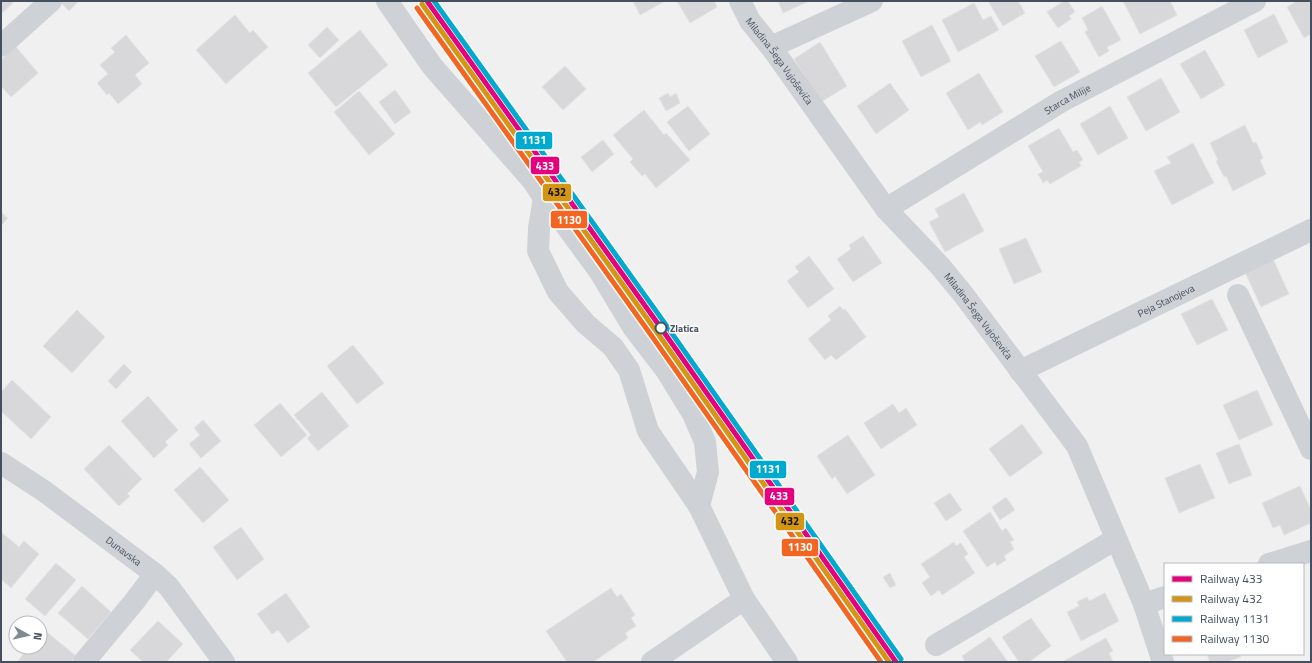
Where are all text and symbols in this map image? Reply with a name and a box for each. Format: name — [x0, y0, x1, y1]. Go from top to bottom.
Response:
street label: Miladina Šega Vujoševića — [742, 14, 817, 108]
street label: Starca Milije — [1041, 80, 1093, 118]
line badge: 1131 — [515, 131, 553, 150]
text: 1131 — [522, 132, 546, 148]
line badge: 433 — [530, 156, 560, 175]
text: 433 — [536, 158, 554, 174]
line badge: 432 — [542, 183, 572, 202]
text: 432 — [548, 184, 566, 200]
line badge: 1130 — [550, 210, 588, 229]
text: 1130 — [557, 212, 581, 228]
street label: Miladina Šega Vujoševića — [941, 269, 1017, 362]
street label: Peja Stanojeva — [1135, 280, 1197, 321]
marker: Zlatica — [654, 321, 668, 335]
place label: Zlatica — [670, 321, 699, 336]
line badge: 1131 — [749, 460, 787, 479]
text: 1131 — [756, 461, 780, 477]
line badge: 433 — [764, 487, 795, 506]
text: 433 — [770, 488, 788, 504]
line badge: 432 — [775, 512, 805, 531]
text: 432 — [781, 513, 799, 529]
street label: Dunavska — [103, 532, 145, 569]
line badge: 1130 — [781, 538, 819, 557]
text: 1130 — [788, 539, 812, 555]
legend — [1164, 563, 1304, 655]
text: Railway 433 — [1200, 569, 1262, 588]
text: Railway 432 — [1200, 589, 1262, 608]
text: Railway 1131 — [1200, 609, 1269, 628]
north arrow — [8, 615, 48, 655]
text: Railway 1130 — [1200, 629, 1269, 648]
text: N — [29, 632, 46, 641]

